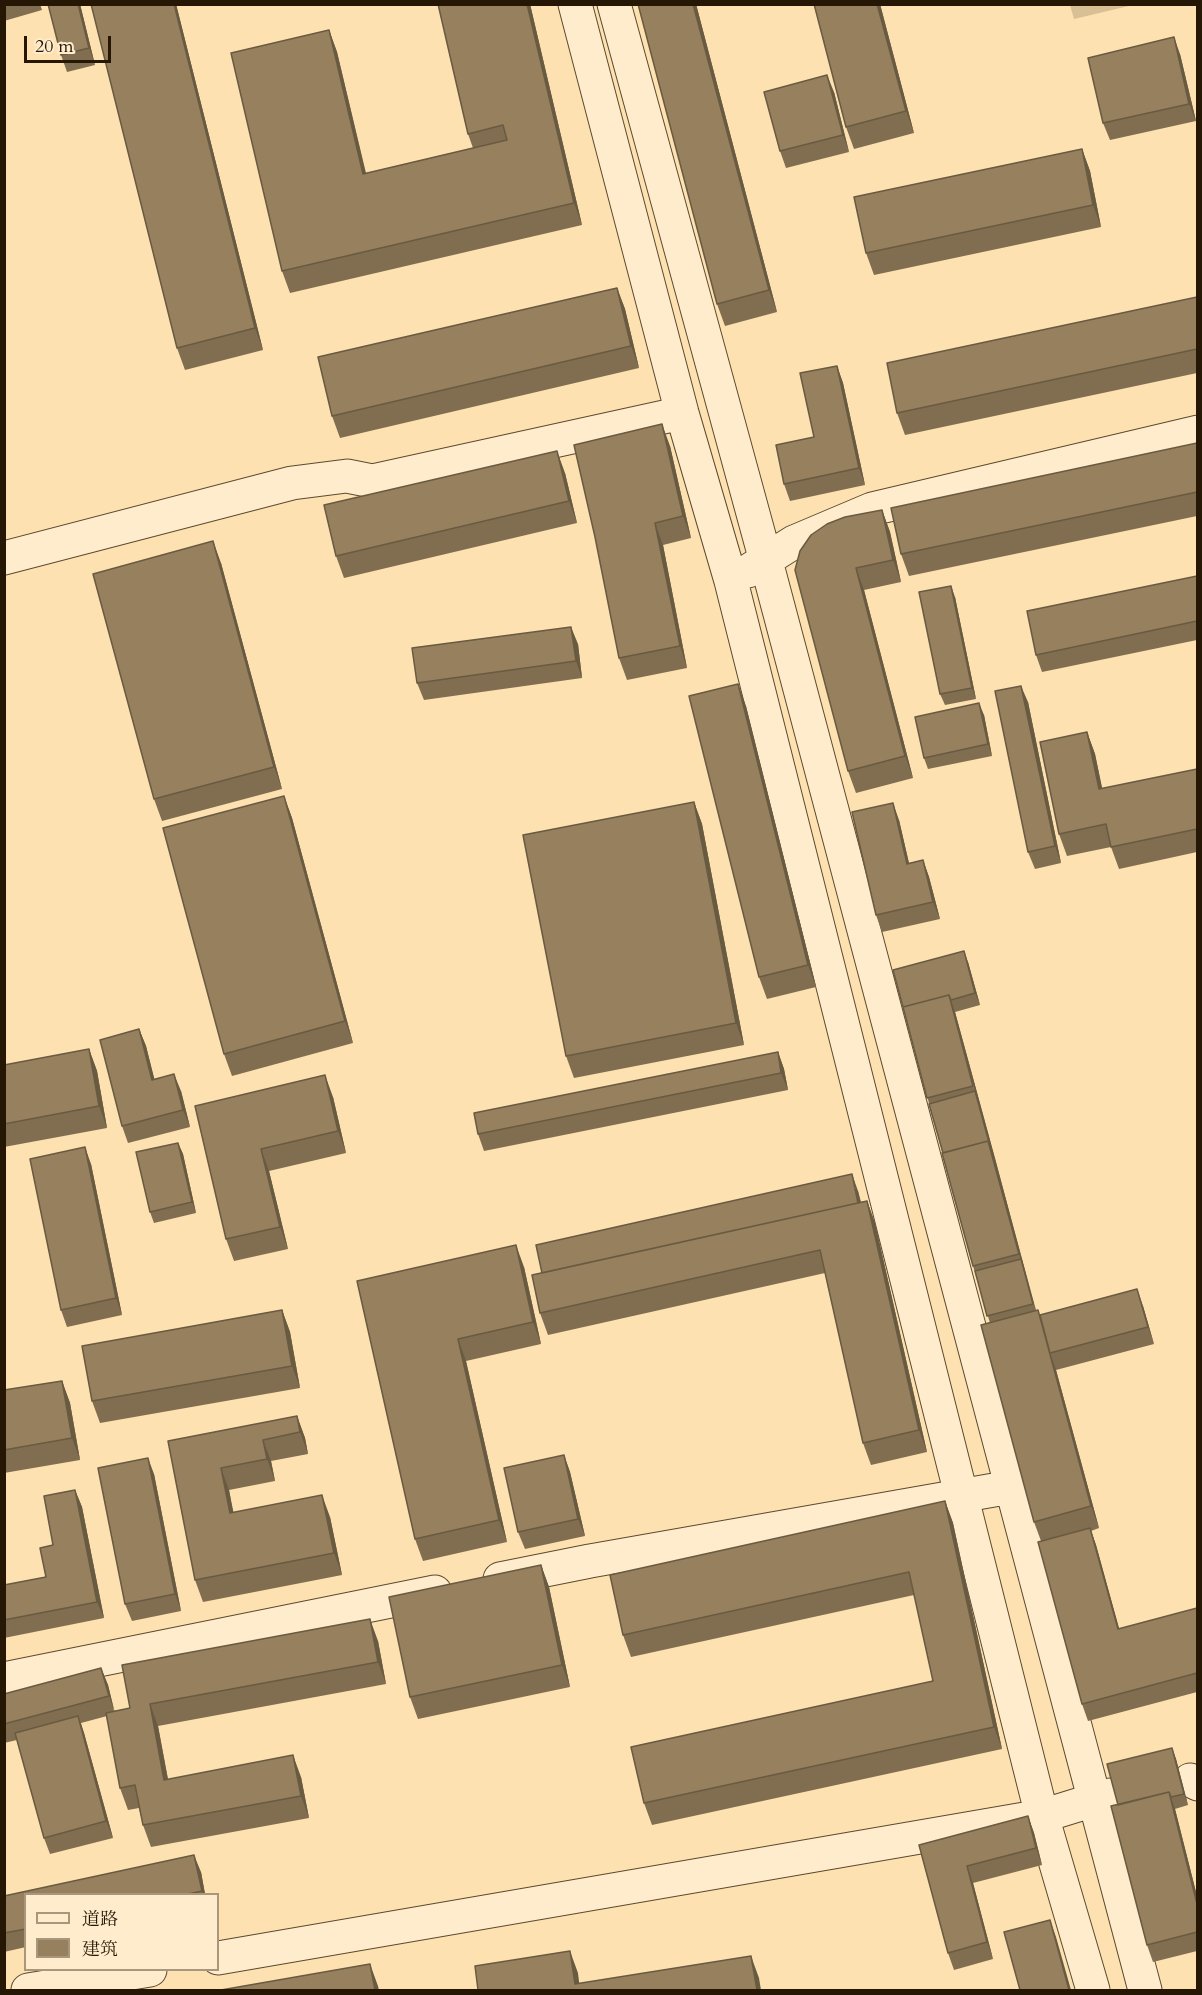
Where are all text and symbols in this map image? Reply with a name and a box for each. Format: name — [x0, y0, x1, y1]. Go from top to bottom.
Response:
scale bar — [27, 24, 114, 62]
text: 20 m — [35, 34, 74, 59]
legend — [24, 1893, 219, 1971]
text: 道路 — [82, 1907, 118, 1932]
text: 建筑 — [82, 1937, 118, 1962]

